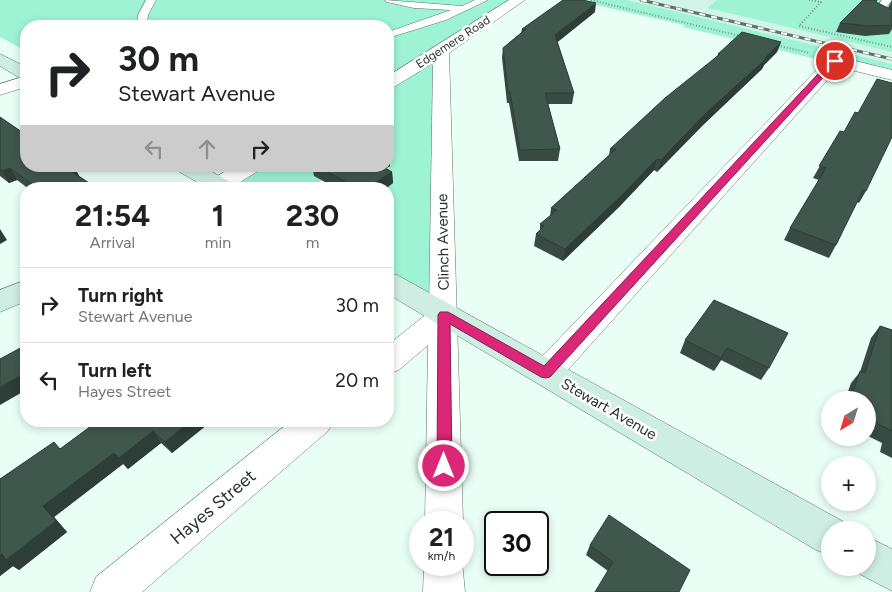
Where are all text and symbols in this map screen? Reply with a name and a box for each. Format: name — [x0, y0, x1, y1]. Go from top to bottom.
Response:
street label: Edgemere Road — [413, 13, 493, 71]
text: 30 m — [118, 38, 199, 80]
icon: right — [35, 40, 100, 105]
pin — [814, 40, 856, 82]
icon: arrive — [821, 47, 849, 75]
text: Stewart Avenue — [118, 80, 275, 107]
icon: left — [140, 135, 168, 163]
icon: ahead — [193, 135, 221, 163]
icon: right — [246, 135, 274, 163]
street label: Clinch Avenue — [433, 193, 453, 291]
text: 21:54 — [75, 197, 150, 234]
text: 1 — [212, 197, 224, 234]
text: 230 — [286, 197, 339, 234]
text: Arrival — [90, 233, 135, 252]
text: min — [205, 233, 231, 252]
text: m — [306, 233, 319, 252]
text: Turn right — [78, 284, 164, 307]
icon: right — [35, 291, 63, 319]
text: 30 m — [336, 294, 379, 317]
text: Stewart Avenue — [78, 307, 192, 326]
text: Turn left — [78, 359, 152, 382]
icon: left — [35, 366, 63, 394]
text: 20 m — [335, 369, 379, 392]
street label: Stewart Avenue — [558, 374, 660, 444]
text: Hayes Street — [78, 382, 171, 401]
north arrow — [821, 391, 876, 446]
map controls — [821, 391, 876, 576]
position arrow — [417, 439, 469, 491]
button: + — [821, 456, 876, 511]
street label: Hayes Street — [166, 465, 260, 549]
speed limit sign: 30 — [484, 511, 549, 576]
button: − — [821, 521, 876, 576]
text: 21 — [429, 522, 454, 552]
text: km/h — [428, 549, 455, 563]

